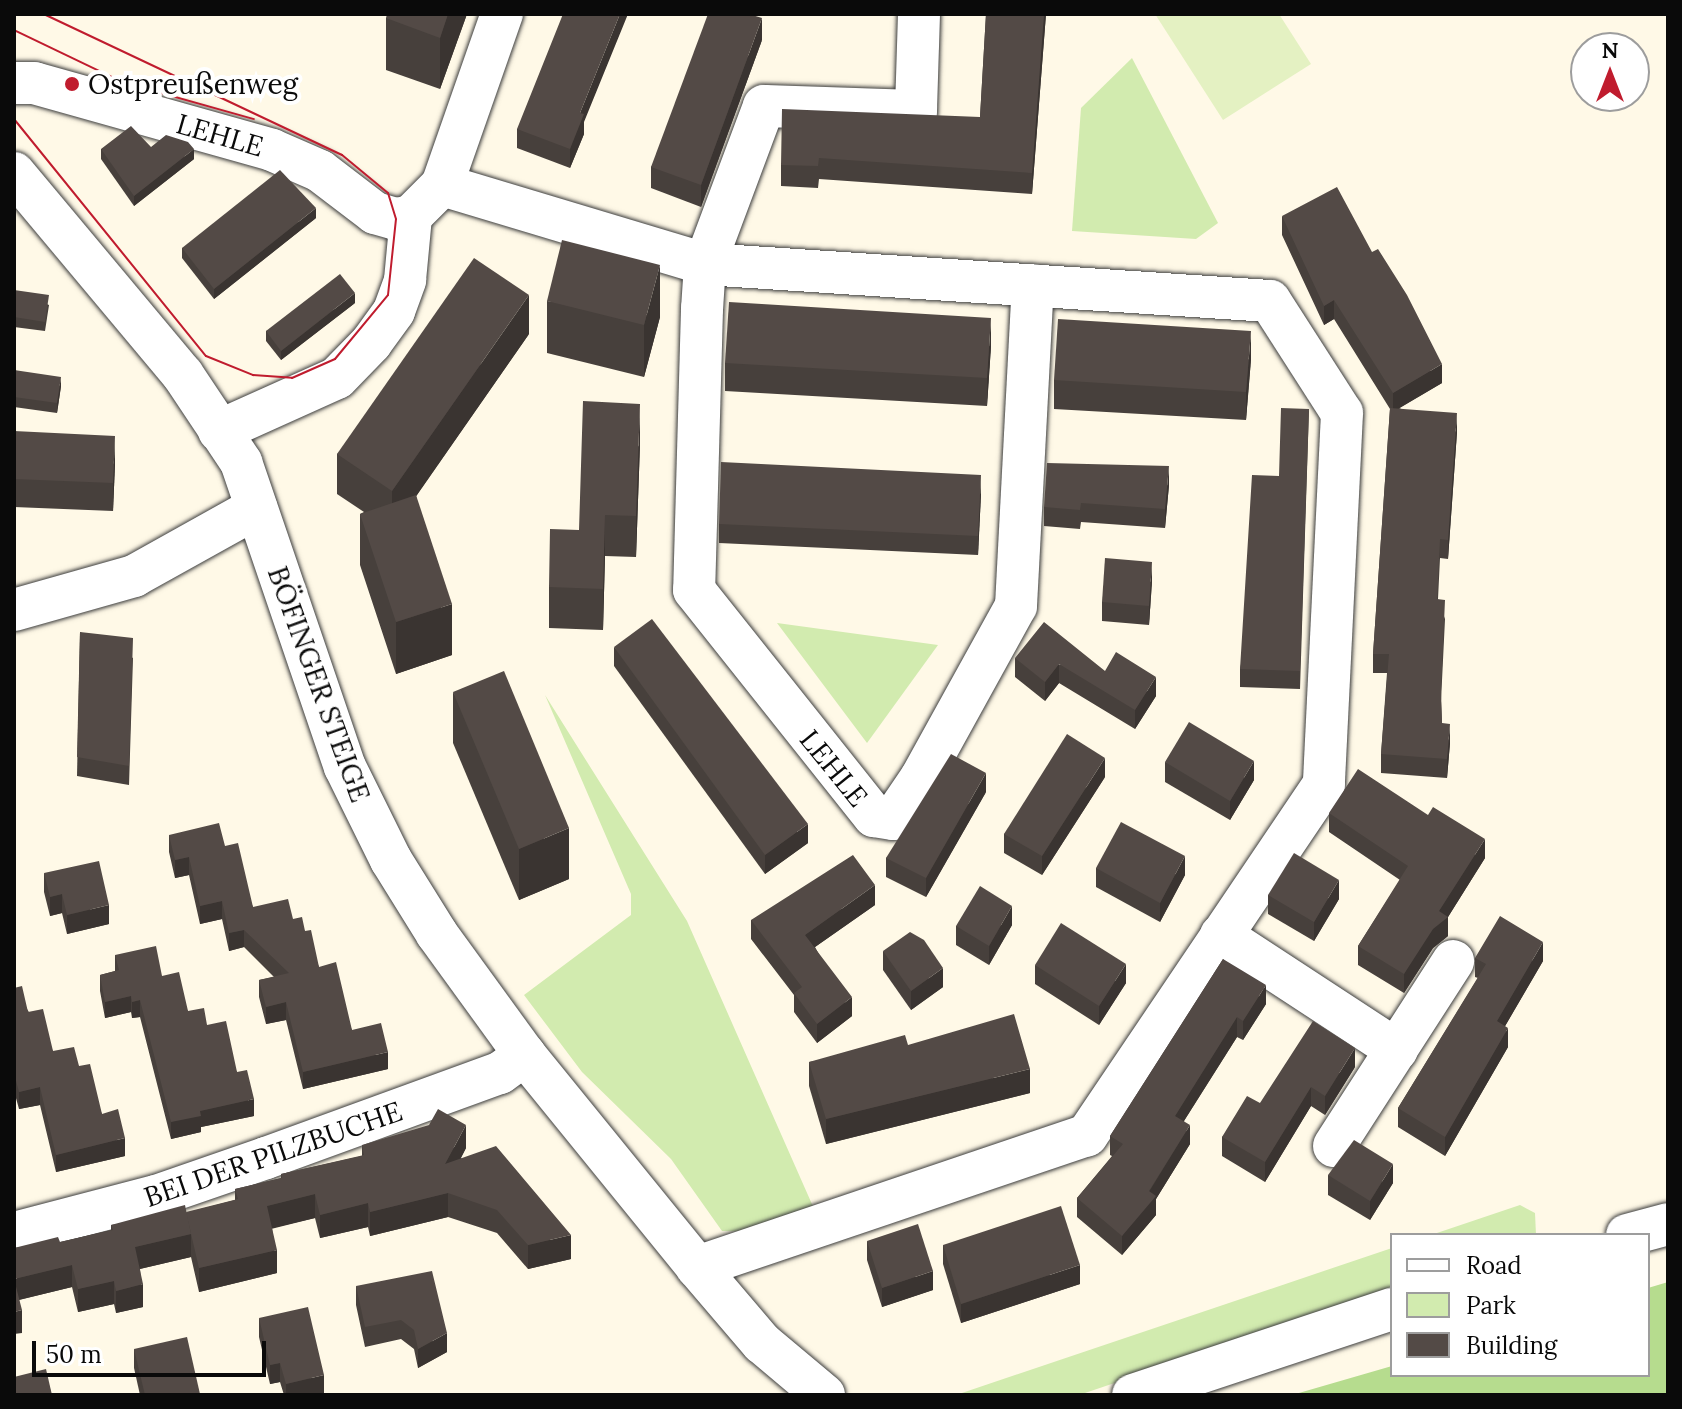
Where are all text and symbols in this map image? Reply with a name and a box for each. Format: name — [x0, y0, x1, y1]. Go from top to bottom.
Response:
north arrow — [1570, 32, 1650, 112]
text: N — [1601, 36, 1619, 64]
place label: Ostpreußenweg — [88, 67, 298, 101]
marker: Ostpreußenweg — [63, 75, 81, 93]
street label: LEHLE — [173, 107, 267, 163]
street label: BÖFINGER STEIGE — [261, 562, 377, 806]
street label: LEHLE — [793, 723, 875, 813]
street label: BEI DER PILZBUCHE — [140, 1094, 406, 1214]
legend — [1390, 1233, 1650, 1377]
text: Road — [1466, 1250, 1522, 1281]
text: Park — [1466, 1290, 1516, 1321]
scale bar — [36, 1325, 270, 1375]
text: Building — [1466, 1330, 1557, 1361]
text: 50 m — [46, 1339, 102, 1370]

